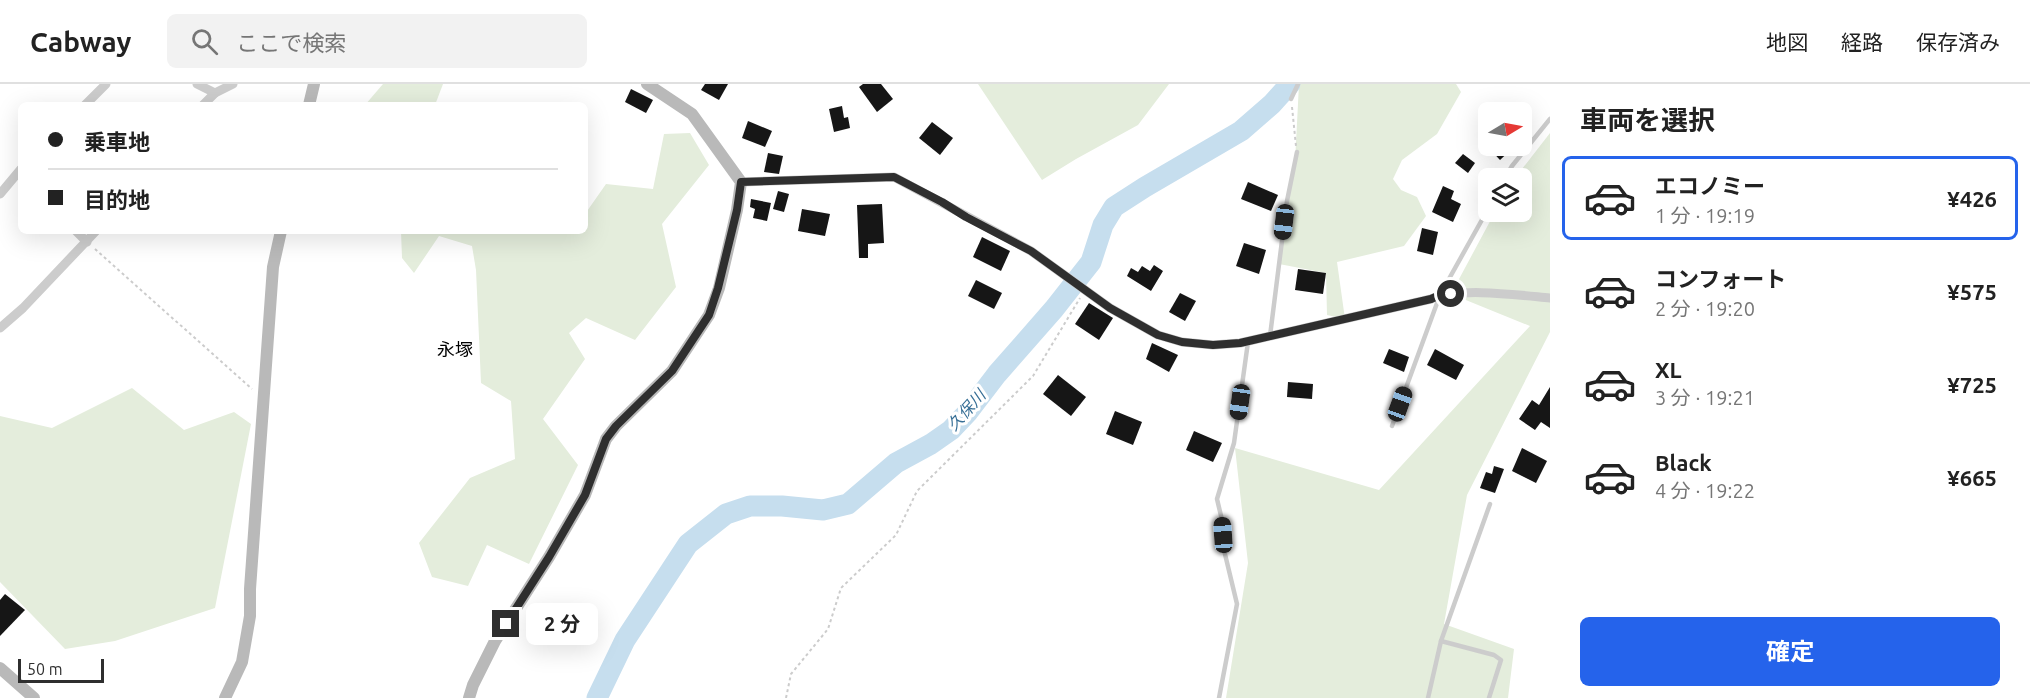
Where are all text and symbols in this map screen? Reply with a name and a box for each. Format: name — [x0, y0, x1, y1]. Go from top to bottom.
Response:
search box — [167, 14, 587, 68]
icon: search — [188, 25, 221, 58]
text: Cabway — [30, 26, 131, 57]
text: ここで検索 — [236, 30, 346, 55]
text: 地図 — [1766, 30, 1808, 54]
text: 経路 — [1841, 30, 1883, 54]
text: 保存済み — [1916, 30, 2000, 54]
north arrow — [1478, 102, 1532, 156]
map controls — [1478, 102, 1532, 222]
text: 車両を選択 — [1580, 105, 1715, 135]
text: 乗車地 — [84, 129, 150, 154]
button: layers — [1478, 168, 1532, 222]
icon: car — [1583, 171, 1637, 225]
text: エコノミー — [1655, 173, 1765, 198]
text: ¥426 — [1947, 186, 1997, 211]
text: 目的地 — [84, 187, 150, 212]
car — [1273, 203, 1295, 241]
text: 1 分 · 19:19 — [1655, 204, 1755, 227]
icon: car — [1583, 264, 1637, 318]
text: コンフォート — [1655, 266, 1786, 291]
text: ¥575 — [1947, 279, 1997, 304]
route start — [1437, 280, 1464, 307]
text: 2 分 · 19:20 — [1655, 297, 1755, 320]
district label: 永塚 — [437, 339, 473, 359]
icon: car — [1583, 357, 1637, 411]
text: XL — [1655, 357, 1682, 382]
text: ¥725 — [1947, 372, 1997, 397]
car — [1229, 383, 1251, 421]
car — [1385, 384, 1415, 424]
water label: 久保川 — [943, 385, 990, 434]
text: 3 分 · 19:21 — [1655, 386, 1755, 409]
icon: car — [1583, 450, 1637, 504]
text: Black — [1655, 450, 1712, 475]
text: ¥665 — [1947, 465, 1997, 490]
text: 4 分 · 19:22 — [1655, 479, 1755, 502]
car — [1213, 516, 1233, 554]
callout: 2 分 — [527, 603, 599, 645]
route end — [492, 610, 519, 637]
text: 2 分 — [544, 612, 580, 635]
button: 確定 — [1580, 617, 2000, 686]
scale bar — [18, 656, 104, 684]
text: 50 m — [27, 660, 63, 678]

